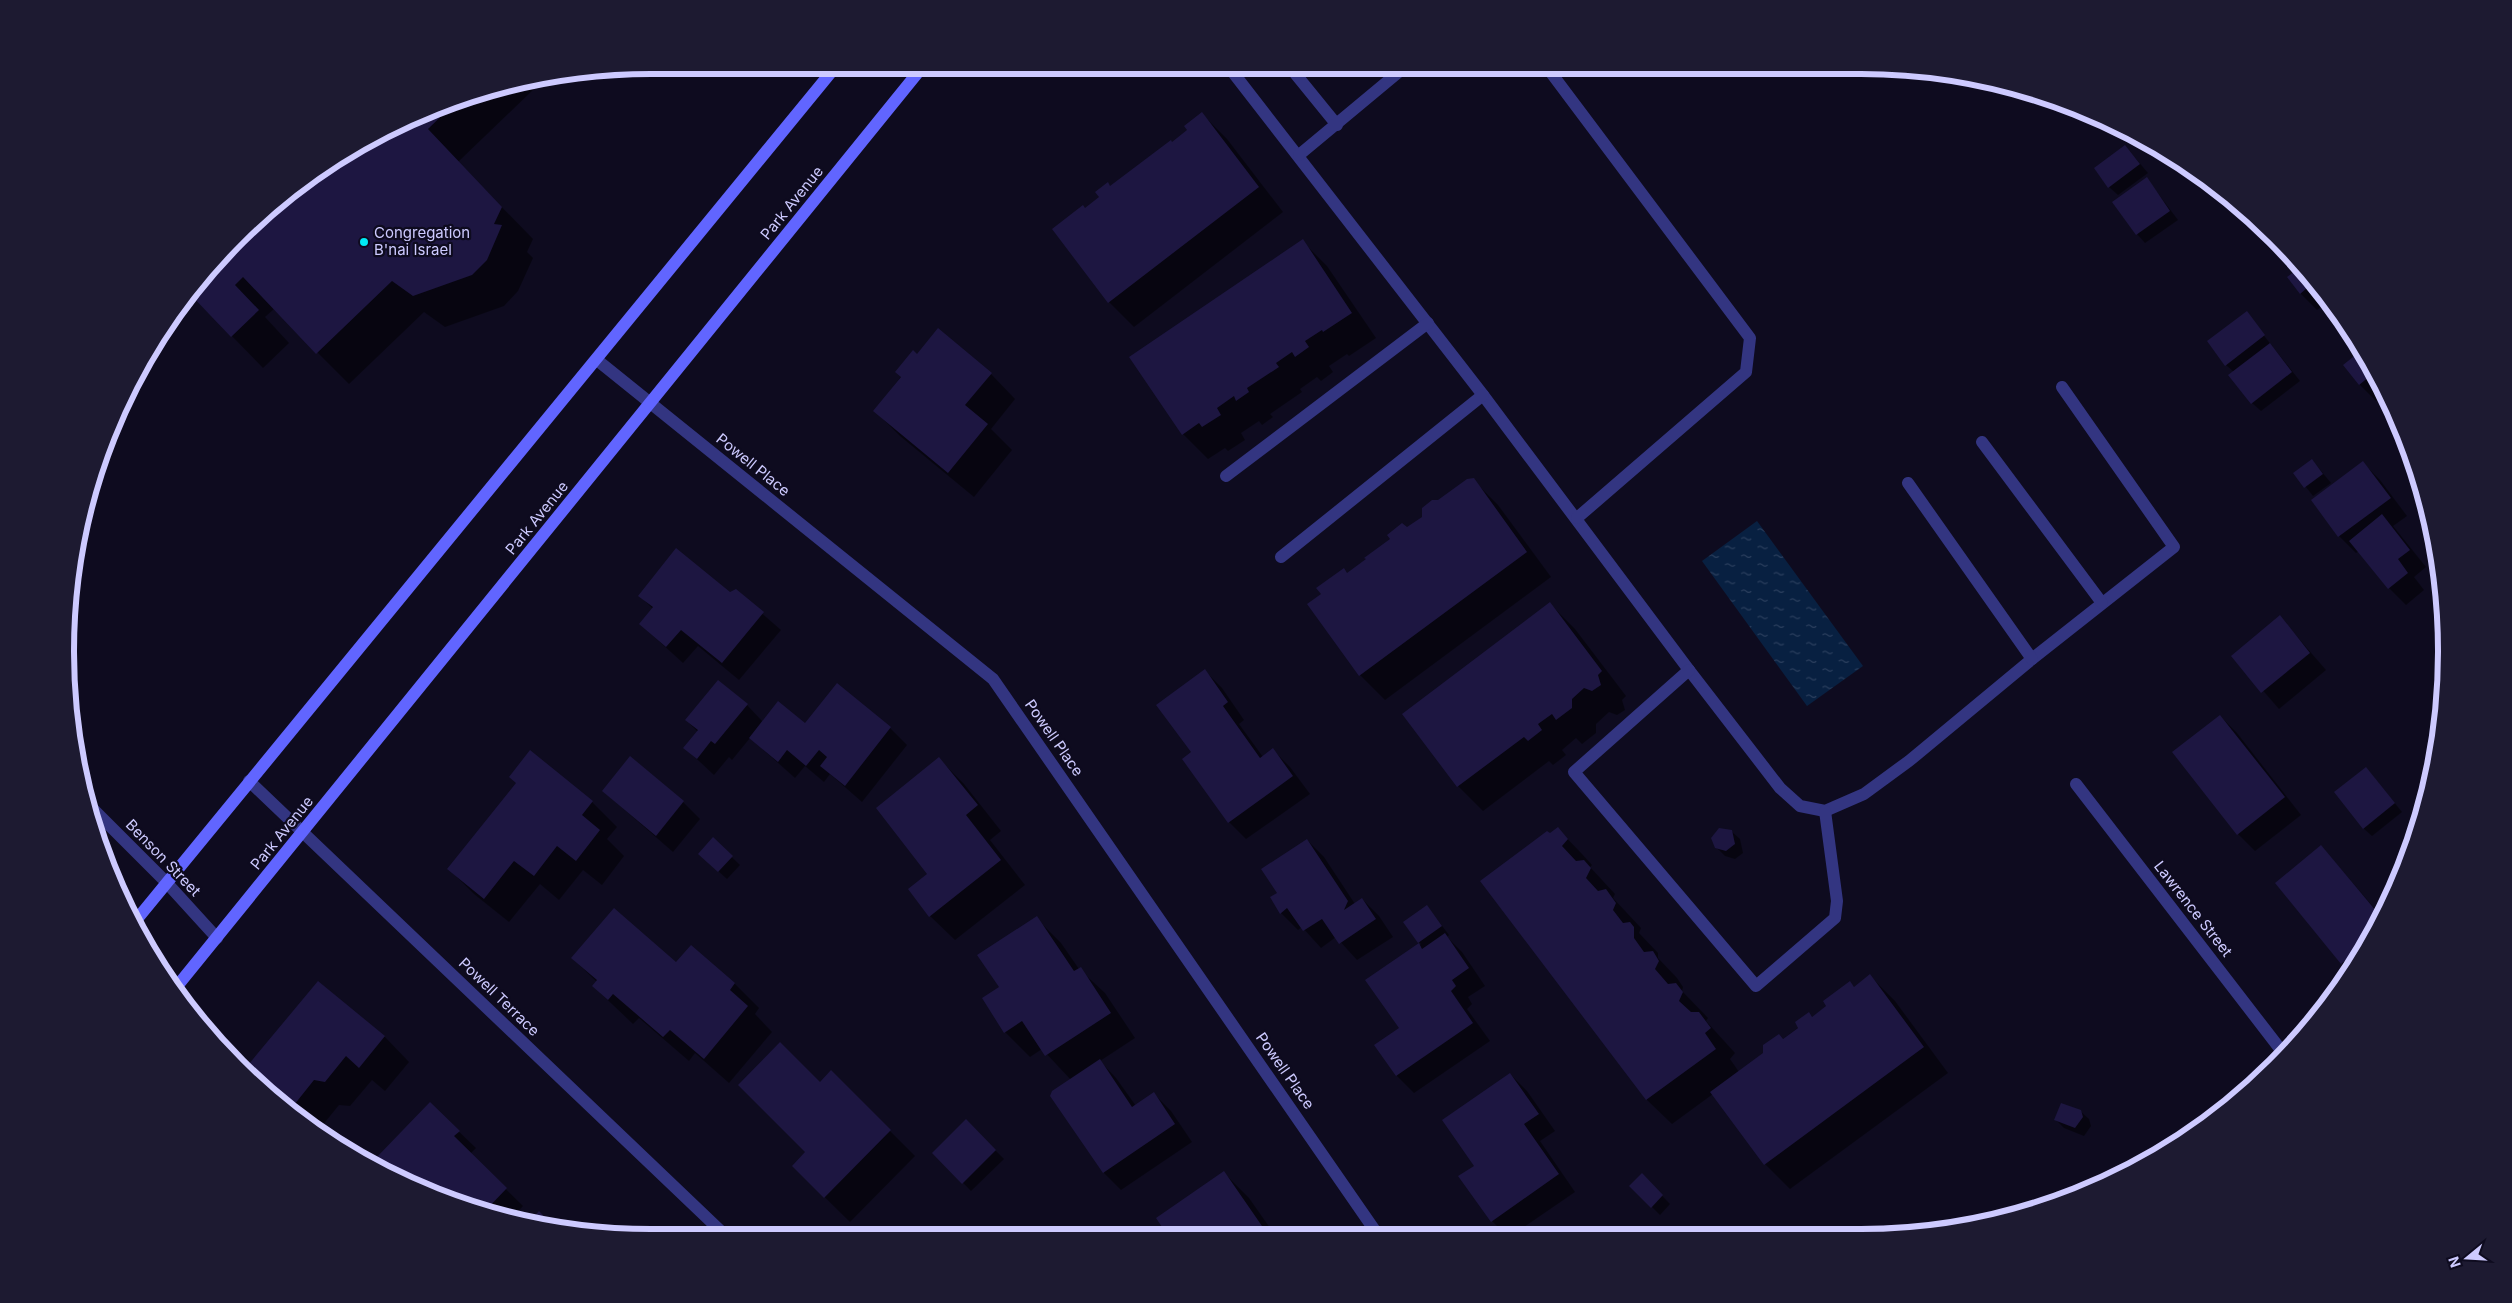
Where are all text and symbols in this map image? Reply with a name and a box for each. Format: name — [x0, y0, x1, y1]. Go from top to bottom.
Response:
street label: Park Avenue — [756, 162, 827, 243]
place label: Congregation B'nai Israel — [374, 223, 470, 259]
marker: Congregation B'nai Israel — [358, 236, 370, 248]
street label: Powell Place — [713, 429, 794, 500]
street label: Park Avenue — [501, 477, 572, 558]
street label: Powell Place — [1021, 696, 1088, 780]
street label: Park Avenue — [246, 792, 317, 873]
street label: Benson Street — [122, 815, 205, 900]
street label: Lawrence Street — [2150, 857, 2237, 960]
street label: Powell Terrace — [455, 953, 544, 1040]
street label: Powell Place — [1252, 1029, 1319, 1113]
north arrow — [2442, 1233, 2492, 1283]
text: N — [2444, 1254, 2464, 1270]

